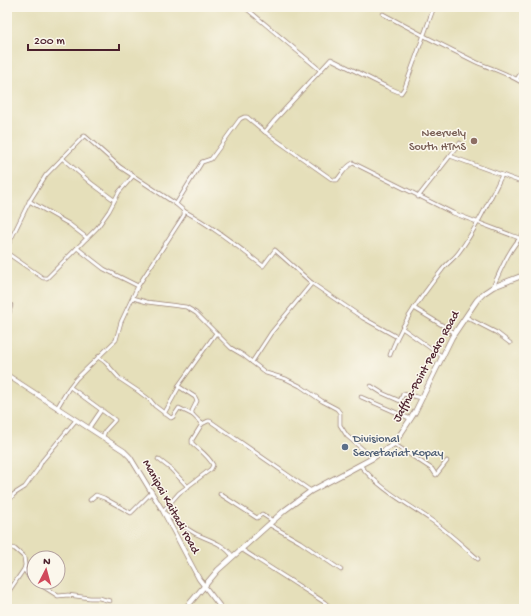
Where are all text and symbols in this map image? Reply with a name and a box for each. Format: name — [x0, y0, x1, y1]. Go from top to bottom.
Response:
scale bar — [28, 26, 119, 52]
text: 200 m — [34, 35, 65, 49]
place label: Neervely South HTMS — [409, 127, 466, 155]
marker: Neervely South HTMS — [469, 136, 479, 146]
street label: Jaffna-Point Pedro Road — [391, 308, 464, 425]
place label: Divisional Secretariat Kopay — [352, 433, 443, 461]
marker: Divisional Secretariat Kopay — [340, 442, 350, 452]
street label: Manipai Kaitadi road — [138, 458, 202, 557]
north arrow — [26, 550, 66, 590]
text: N — [43, 556, 51, 568]

